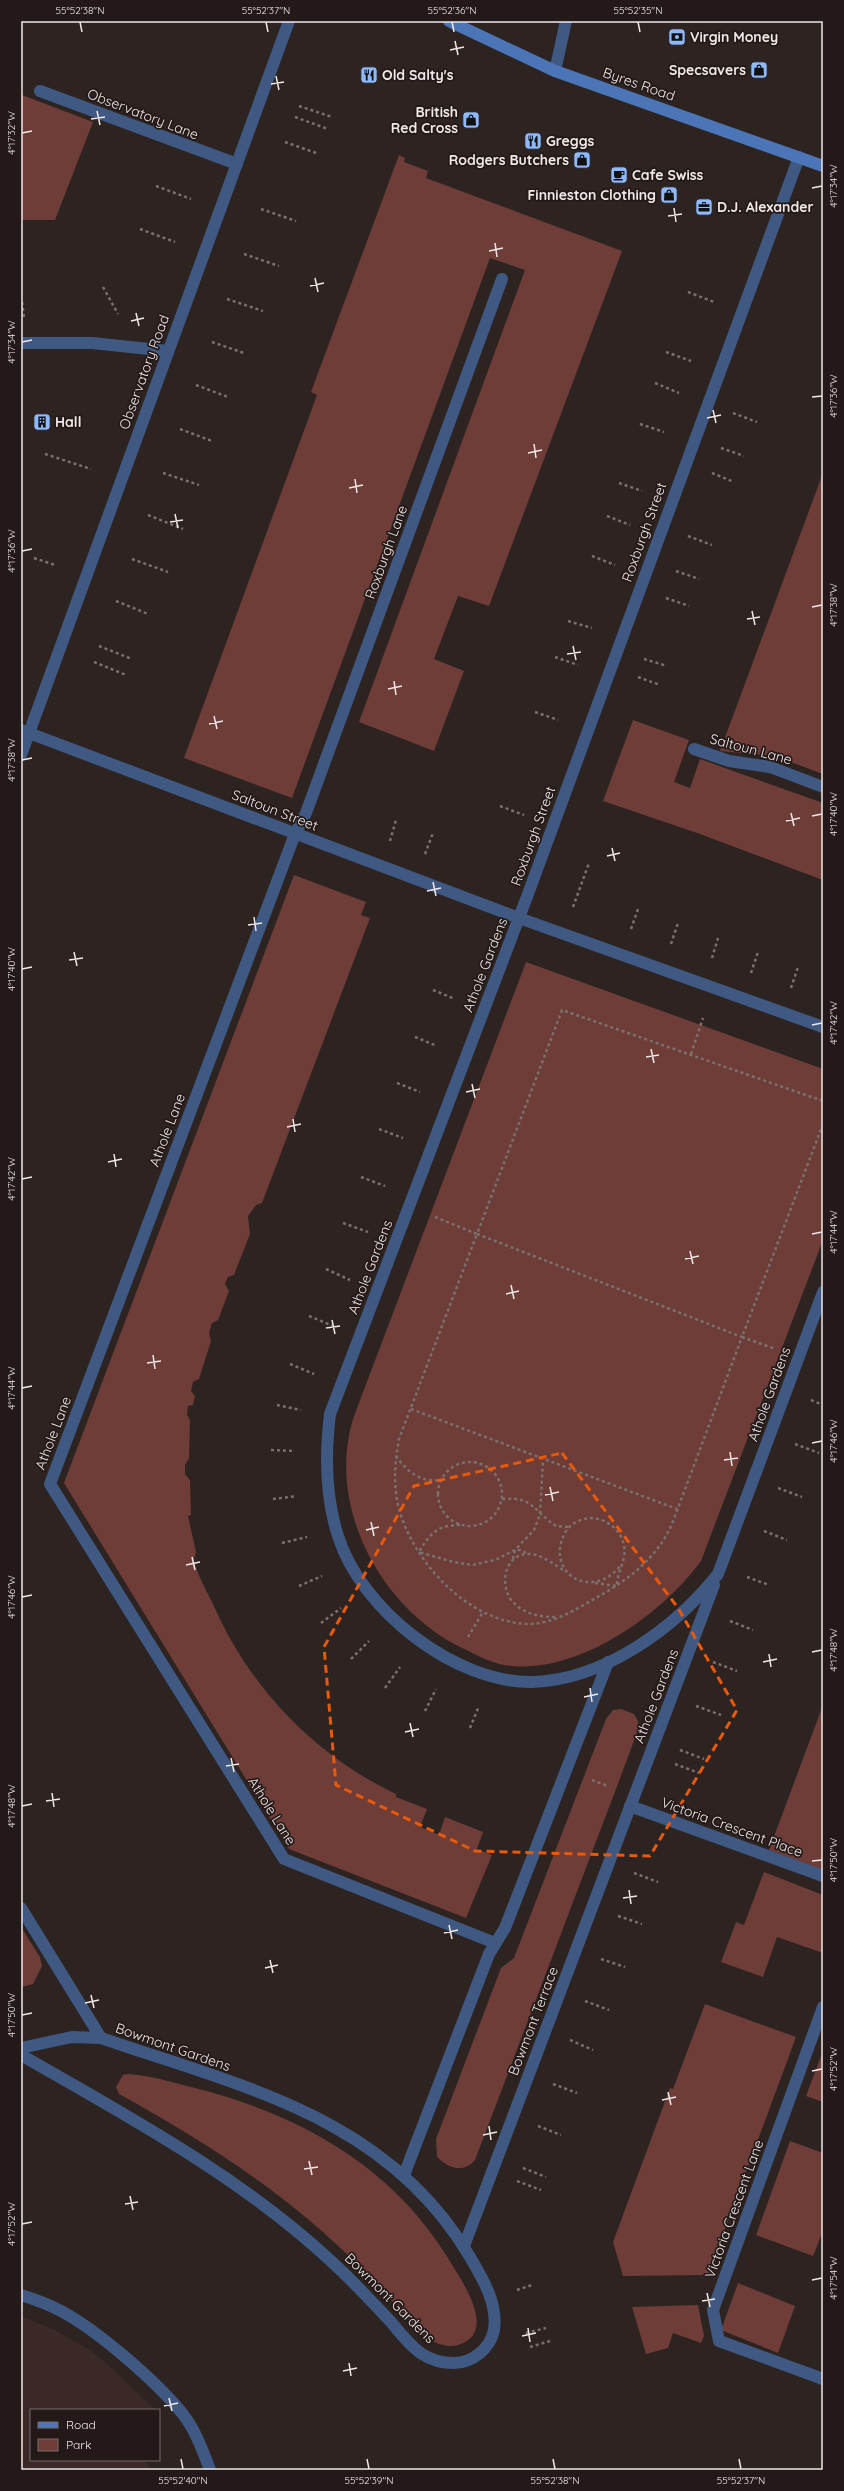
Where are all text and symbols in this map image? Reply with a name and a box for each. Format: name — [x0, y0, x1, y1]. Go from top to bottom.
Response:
text: 55°52'38"N — [56, 4, 104, 17]
text: 55°52'37"N — [242, 4, 290, 17]
text: 55°52'36"N — [428, 4, 476, 17]
text: 55°52'35"N — [614, 4, 662, 17]
bank icon: Virgin Money — [667, 27, 687, 47]
place label: Virgin Money — [690, 28, 778, 46]
shop icon: Specsavers — [749, 60, 769, 80]
place label: Specsavers — [669, 61, 746, 79]
street label: Byres Road — [601, 63, 677, 105]
restaurant icon: Old Salty's — [359, 65, 379, 85]
place label: Old Salty's — [382, 66, 454, 84]
street label: Observatory Lane — [85, 84, 201, 144]
place label: British Red Cross — [391, 103, 458, 137]
shop icon: British Red Cross — [461, 110, 481, 130]
text: 4°17'32"W — [5, 111, 18, 155]
restaurant icon: Greggs — [523, 131, 543, 151]
place label: Greggs — [546, 132, 594, 150]
shop icon: Rodgers Butchers — [572, 150, 592, 170]
place label: Rodgers Butchers — [449, 151, 569, 169]
text: 4°17'34"W — [827, 164, 840, 208]
cafe icon: Cafe Swiss — [609, 165, 629, 185]
place label: Cafe Swiss — [632, 166, 704, 184]
shop icon: Finnieston Clothing — [659, 185, 679, 205]
place label: Finnieston Clothing — [528, 186, 656, 204]
office icon: D.J. Alexander — [694, 197, 714, 217]
place label: D.J. Alexander — [717, 198, 814, 216]
street label: Observatory Road — [115, 312, 173, 432]
text: 4°17'34"W — [5, 320, 18, 364]
text: 4°17'36"W — [827, 374, 840, 418]
building icon: Hall — [32, 412, 52, 432]
place label: Hall — [55, 413, 81, 431]
street label: Roxburgh Street — [618, 479, 670, 584]
street label: Roxburgh Lane — [361, 503, 411, 601]
text: 4°17'36"W — [5, 529, 18, 573]
text: 4°17'38"W — [827, 583, 840, 627]
street label: Saltoun Lane — [708, 729, 794, 769]
text: 4°17'38"W — [5, 738, 18, 782]
street label: Roxburgh Street — [507, 783, 559, 888]
street label: Saltoun Street — [229, 785, 321, 835]
text: 4°17'40"W — [827, 792, 840, 836]
street label: Athole Gardens — [459, 915, 511, 1015]
text: 4°17'40"W — [5, 947, 18, 991]
text: 4°17'42"W — [827, 1001, 840, 1045]
street label: Athole Lane — [145, 1091, 189, 1169]
text: 4°17'42"W — [5, 1157, 18, 1201]
text: 4°17'44"W — [827, 1210, 840, 1254]
street label: Athole Gardens — [344, 1217, 396, 1317]
street label: Athole Gardens — [744, 1344, 794, 1444]
text: 4°17'44"W — [5, 1366, 18, 1410]
street label: Athole Lane — [31, 1394, 75, 1472]
text: 4°17'46"W — [827, 1419, 840, 1463]
text: 4°17'46"W — [5, 1575, 18, 1619]
text: 4°17'48"W — [827, 1628, 840, 1672]
street label: Athole Gardens — [630, 1646, 682, 1746]
street label: Athole Lane — [244, 1774, 300, 1848]
text: 4°17'48"W — [5, 1784, 18, 1828]
street label: Victoria Crescent Place — [659, 1793, 805, 1861]
text: 4°17'50"W — [827, 1838, 840, 1882]
street label: Bowmont Terrace — [504, 1964, 562, 2078]
text: 4°17'50"W — [5, 1993, 18, 2037]
street label: Bowmont Gardens — [113, 2019, 233, 2075]
text: 4°17'52"W — [827, 2047, 840, 2091]
street label: Victoria Crescent Lane — [701, 2137, 767, 2281]
text: 4°17'52"W — [5, 2202, 18, 2246]
street label: Bowmont Gardens — [341, 2249, 439, 2347]
text: 4°17'54"W — [827, 2256, 840, 2300]
legend — [30, 2409, 160, 2461]
text: Road — [66, 2417, 96, 2432]
text: Park — [66, 2437, 91, 2452]
text: 55°52'40"N — [158, 2474, 208, 2487]
text: 55°52'39"N — [344, 2474, 394, 2487]
text: 55°52'38"N — [531, 2474, 579, 2487]
text: 55°52'37"N — [717, 2474, 765, 2487]

